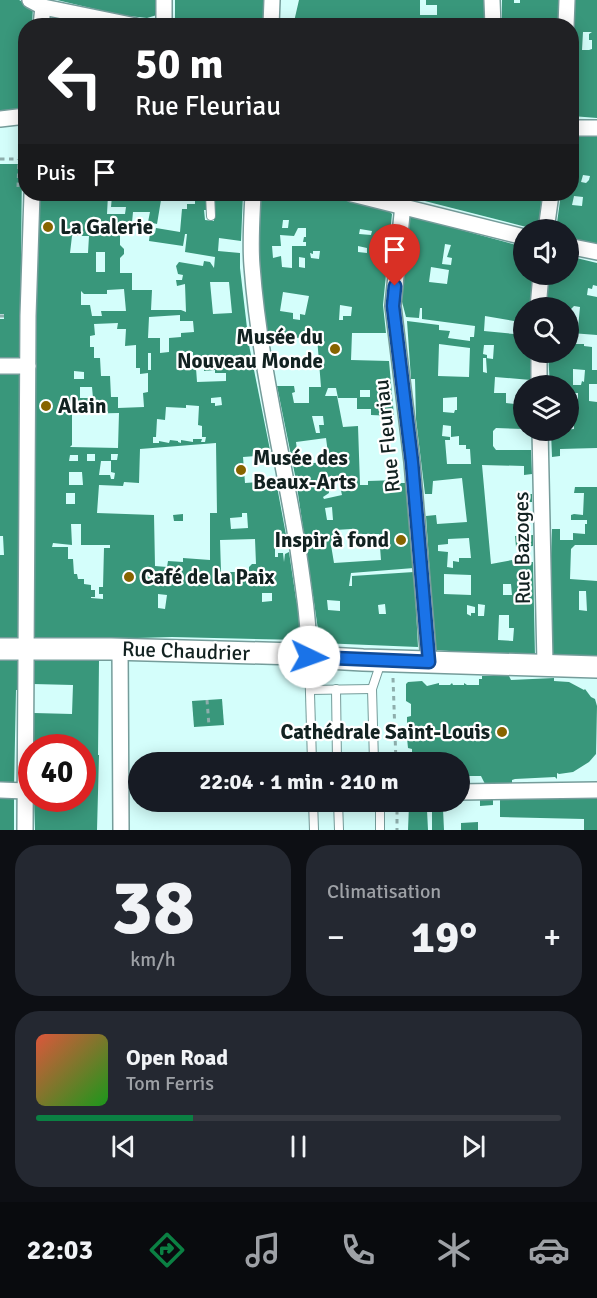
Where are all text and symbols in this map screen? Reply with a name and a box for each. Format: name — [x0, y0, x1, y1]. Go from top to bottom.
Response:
text: 50 m — [135, 39, 224, 90]
icon: left — [36, 42, 114, 120]
text: Rue Fleuriau — [135, 90, 281, 123]
icon: arrive — [88, 156, 121, 189]
text: Puis — [36, 159, 76, 186]
place label: La Galerie — [60, 214, 153, 240]
map controls — [513, 219, 579, 441]
button: sound — [513, 219, 579, 285]
marker: La Galerie — [41, 220, 55, 234]
pin — [369, 224, 420, 286]
icon: arrive — [378, 233, 411, 266]
button: search — [513, 297, 579, 363]
place label: Musée du Nouveau Monde — [177, 324, 323, 374]
marker: Musée du Nouveau Monde — [328, 342, 342, 356]
button: layers — [513, 375, 579, 441]
street label: Rue Fleuriau — [368, 378, 406, 494]
place label: Alain — [58, 393, 106, 419]
marker: Alain — [39, 399, 53, 413]
place label: Musée des Beaux-Arts — [253, 445, 356, 495]
marker: Musée des Beaux-Arts — [234, 463, 248, 477]
street label: Rue Bazoges — [508, 491, 536, 605]
place label: Inspir à fond — [274, 527, 389, 553]
marker: Inspir à fond — [394, 533, 408, 547]
place label: Café de la Paix — [141, 564, 276, 590]
marker: Café de la Paix — [122, 570, 136, 584]
position arrow — [277, 625, 341, 689]
street label: Rue Chaudrier — [122, 636, 251, 666]
place label: Cathédrale Saint-Louis — [280, 719, 490, 745]
marker: Cathédrale Saint-Louis — [495, 725, 509, 739]
speed limit sign: 40 — [18, 734, 96, 812]
text: 22:04 · 1 min · 210 m — [199, 768, 399, 795]
text: 38 — [111, 860, 195, 956]
text: Climatisation — [327, 879, 441, 904]
text: 19° — [411, 910, 477, 965]
text: − — [327, 917, 345, 958]
text: + — [543, 917, 561, 958]
text: km/h — [130, 947, 176, 972]
text: Open Road — [126, 1044, 228, 1071]
text: Tom Ferris — [126, 1071, 214, 1096]
icon: previous — [107, 1130, 140, 1163]
icon: pause — [282, 1130, 315, 1163]
icon: next — [457, 1130, 490, 1163]
icon: directions — [146, 1229, 188, 1271]
icon: music — [242, 1229, 284, 1271]
icon: phone — [337, 1229, 379, 1271]
icon: climate — [433, 1229, 475, 1271]
icon: car — [528, 1229, 570, 1271]
text: 22:03 — [27, 1234, 93, 1267]

